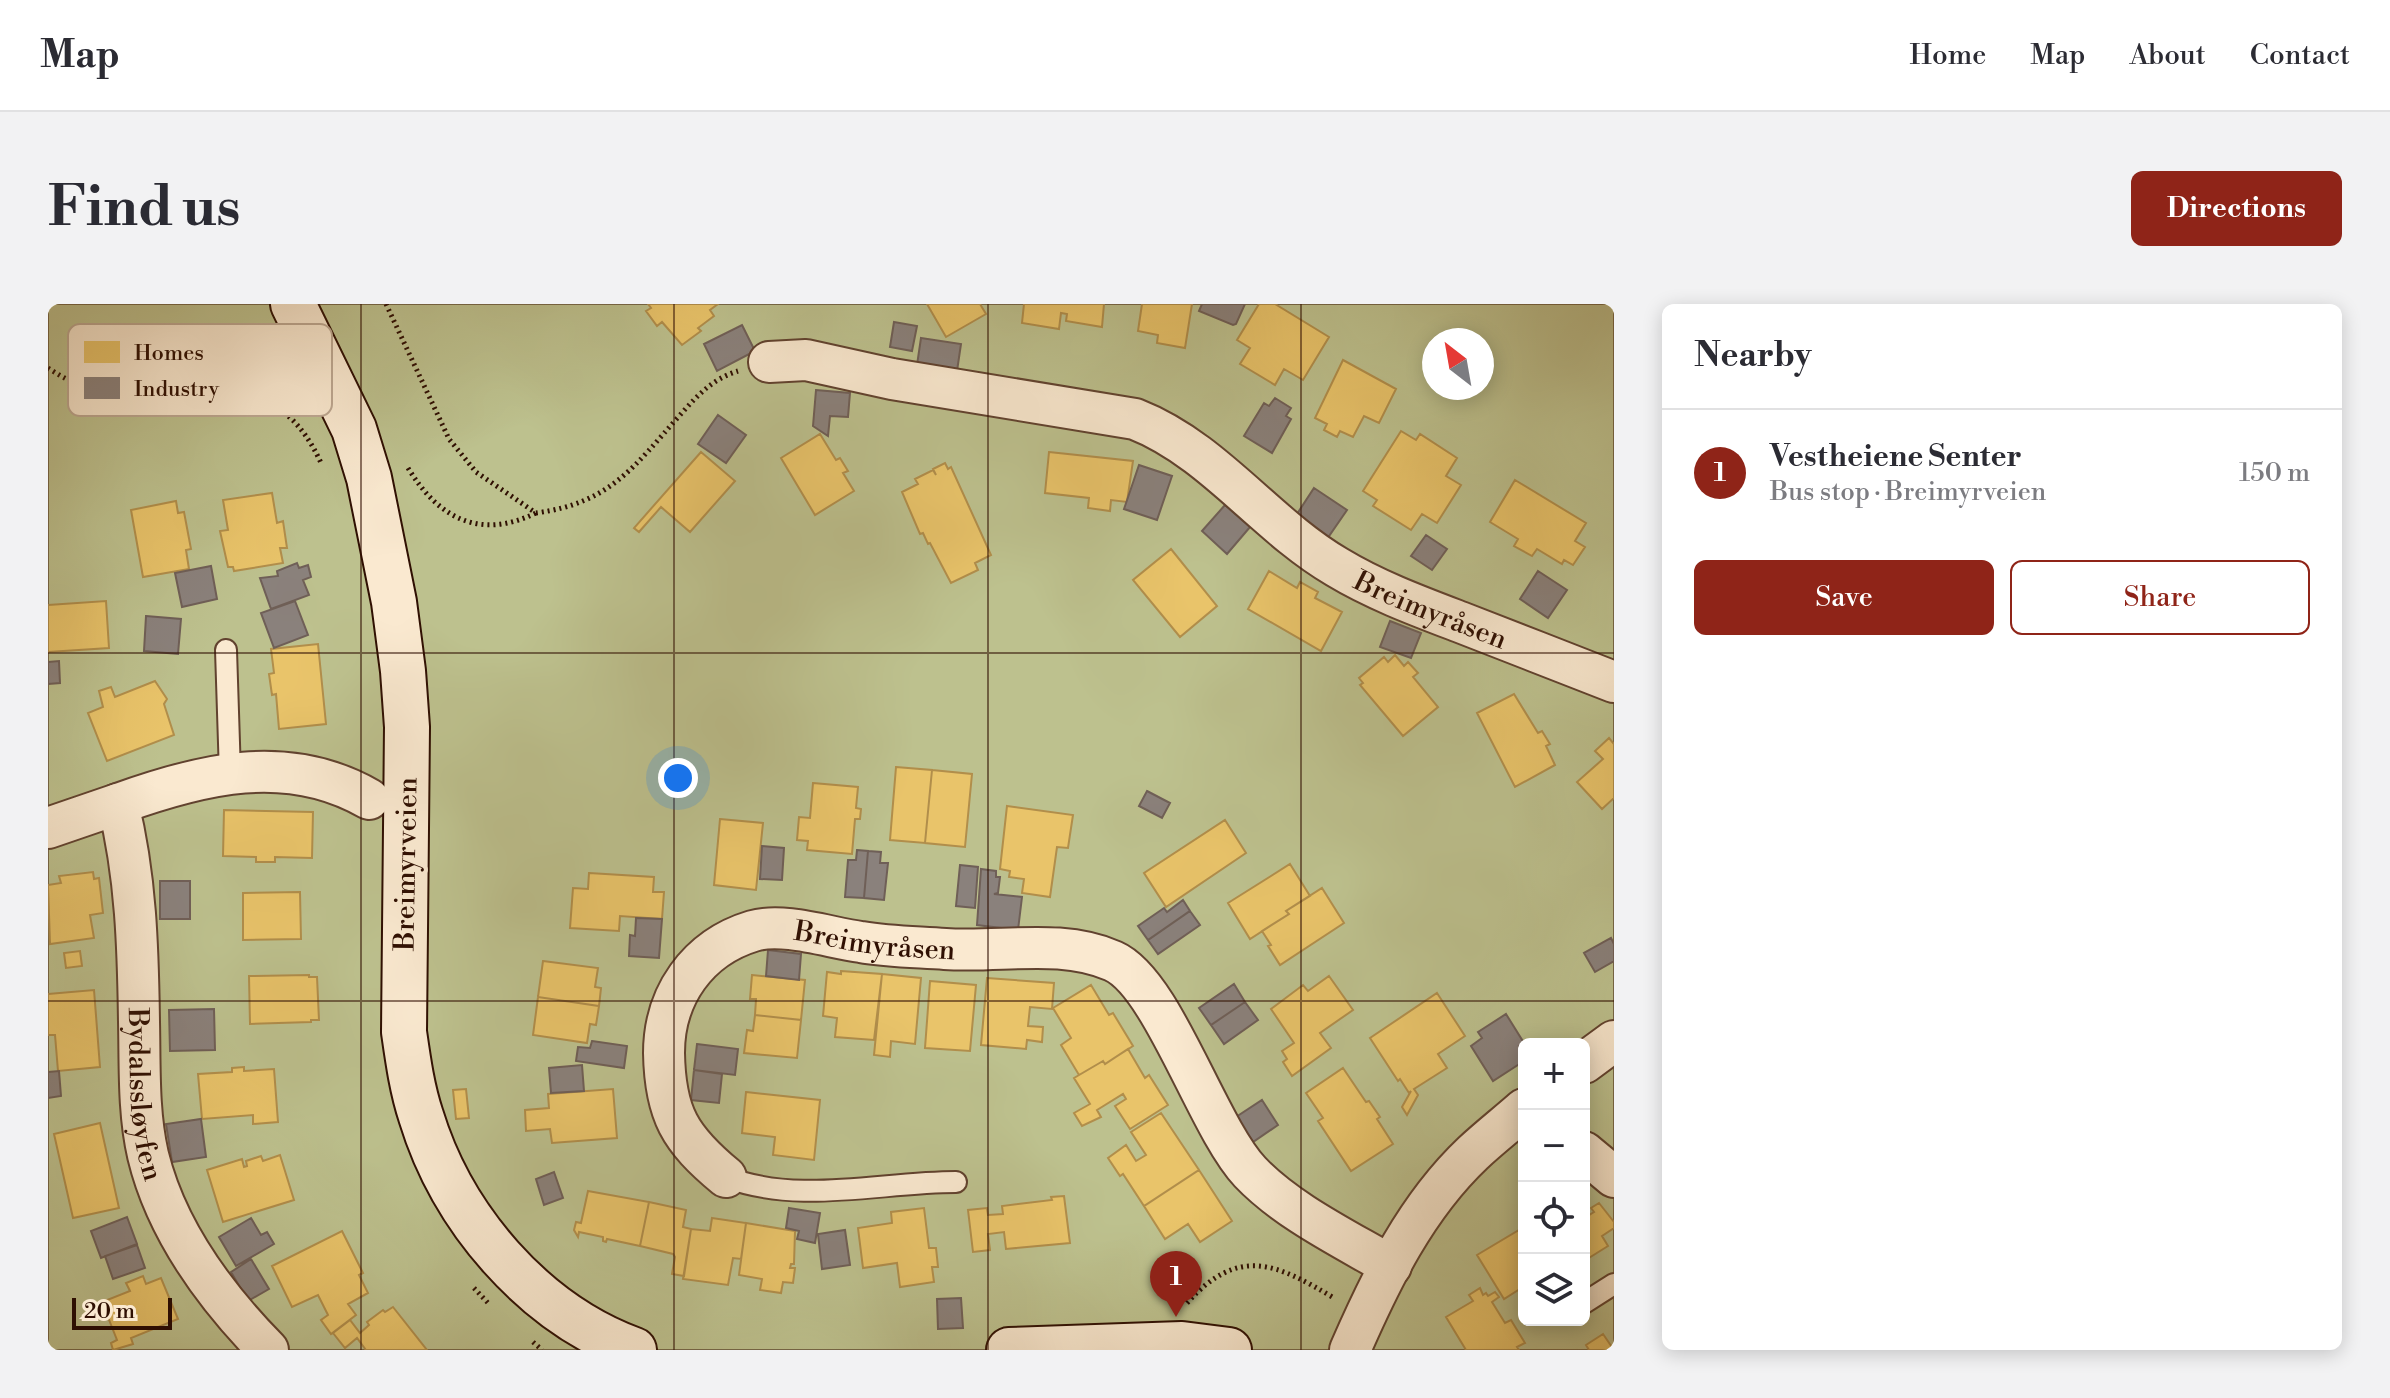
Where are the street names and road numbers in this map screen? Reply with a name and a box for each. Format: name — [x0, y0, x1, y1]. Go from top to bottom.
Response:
street label: Breimyråsen — [1347, 563, 1512, 658]
street label: Breimyrveien — [387, 777, 426, 952]
street label: Breimyråsen — [791, 914, 957, 969]
street label: Bydalssløyfen — [120, 1007, 170, 1185]

